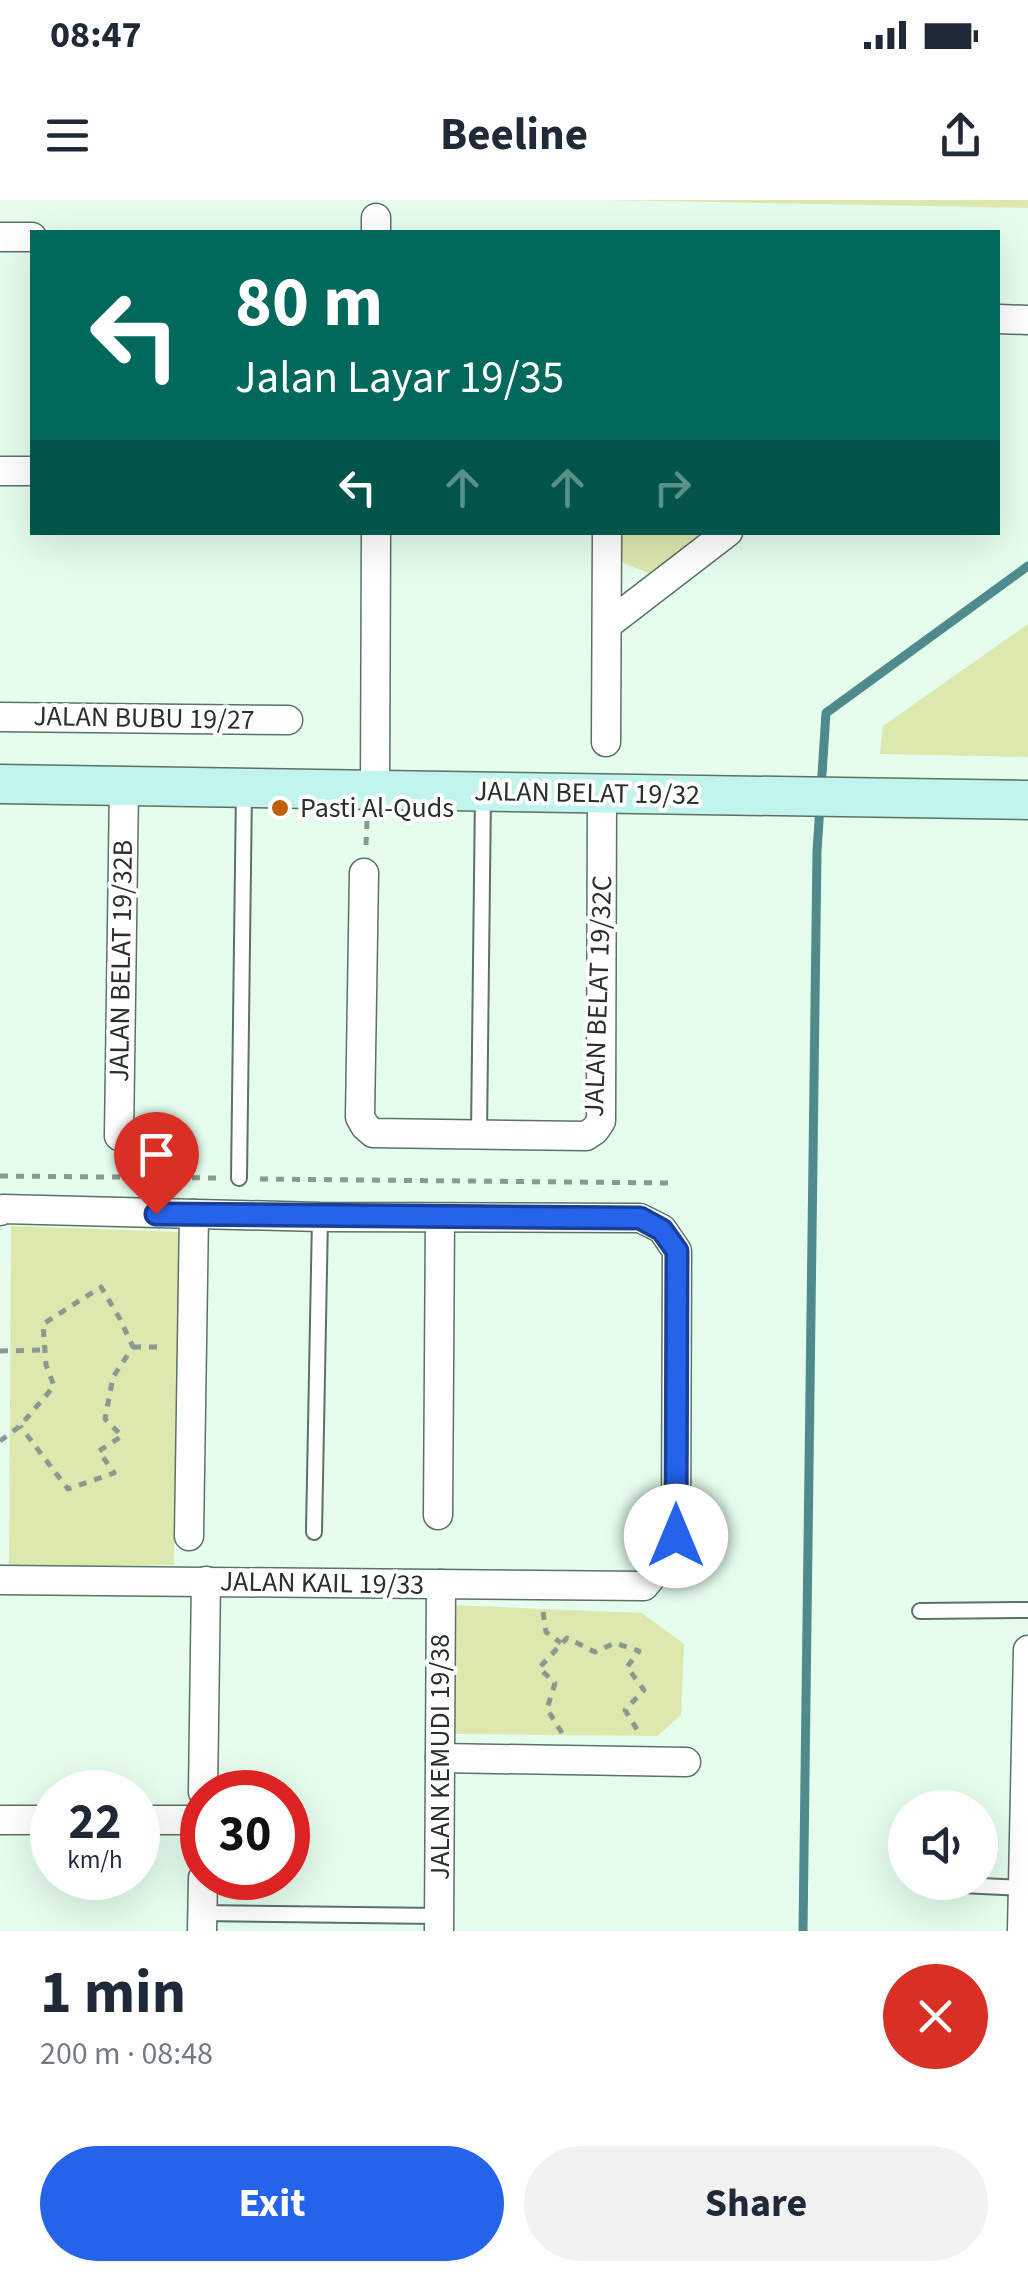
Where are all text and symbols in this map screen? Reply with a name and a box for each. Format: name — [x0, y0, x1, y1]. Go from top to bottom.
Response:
text: 08:47 — [50, 8, 142, 62]
text: Beeline — [440, 103, 588, 167]
icon: menu — [40, 108, 95, 163]
icon: share — [933, 108, 988, 163]
text: 80 m — [235, 253, 383, 353]
icon: left — [70, 270, 200, 400]
text: Jalan Layar 19/35 — [235, 346, 564, 410]
icon: left — [330, 460, 385, 515]
icon: ahead — [435, 460, 490, 515]
icon: ahead — [540, 460, 595, 515]
icon: right — [645, 460, 700, 515]
street label: JALAN BUBU 19/27 — [33, 696, 255, 740]
street label: JALAN BELAT 19/32 — [474, 771, 700, 815]
place label: Pasti Al-Quds — [300, 788, 454, 828]
marker: Pasti Al-Quds — [269, 797, 291, 819]
street label: JALAN BELAT 19/32B — [99, 839, 143, 1083]
street label: JALAN BELAT 19/32C — [574, 874, 622, 1118]
pin — [114, 1112, 199, 1215]
icon: arrive — [129, 1127, 184, 1182]
position arrow — [624, 1484, 728, 1588]
street label: JALAN KAIL 19/33 — [219, 1561, 425, 1605]
street label: JALAN KEMUDI 19/38 — [420, 1634, 460, 1880]
speed limit sign: 30 — [180, 1770, 310, 1900]
text: 22 — [69, 1787, 121, 1858]
map controls — [888, 1790, 998, 1900]
button: sound — [888, 1790, 998, 1900]
text: km/h — [67, 1842, 123, 1878]
text: 1 min — [40, 1951, 186, 2036]
button: close — [883, 1964, 988, 2069]
text: 200 m · 08:48 — [40, 2031, 213, 2077]
button: Exit — [40, 2146, 504, 2261]
button: Share — [524, 2146, 988, 2261]

